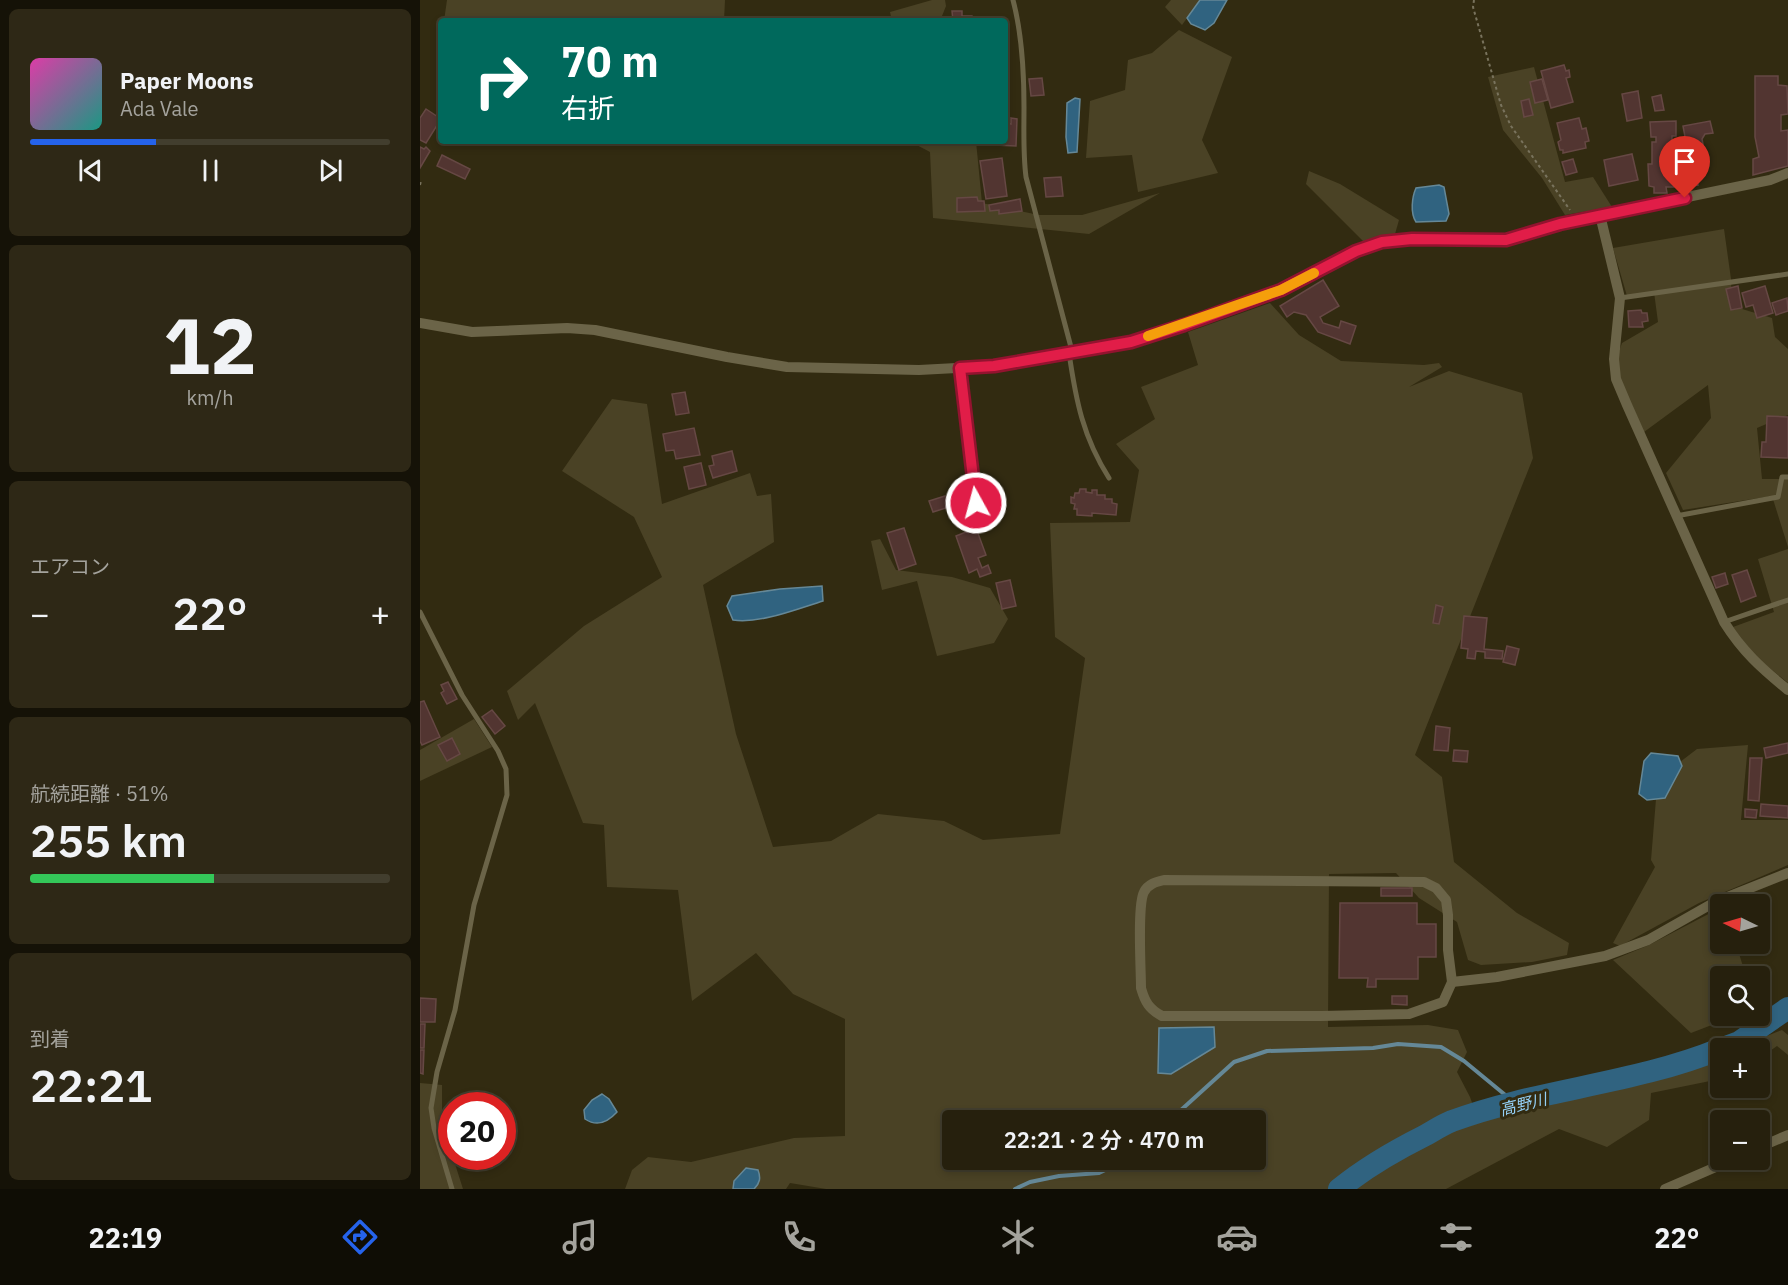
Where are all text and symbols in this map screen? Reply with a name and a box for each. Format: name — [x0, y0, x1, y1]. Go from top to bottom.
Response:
text: 70 m — [561, 34, 659, 89]
icon: right — [462, 42, 540, 120]
text: Paper Moons — [120, 66, 253, 95]
text: 右折 — [561, 90, 615, 125]
text: Ada Vale — [120, 95, 199, 122]
pin — [1659, 136, 1710, 198]
icon: arrive — [1668, 145, 1701, 178]
icon: previous — [74, 154, 107, 187]
icon: pause — [194, 154, 227, 187]
icon: next — [314, 154, 347, 187]
text: 12 — [163, 294, 257, 395]
text: km/h — [186, 384, 234, 411]
position arrow — [944, 471, 1008, 535]
text: エアコン — [30, 553, 110, 580]
text: 22° — [172, 584, 248, 642]
text: − — [30, 592, 50, 635]
text: + — [370, 592, 390, 635]
text: 航続距離 · 51% — [30, 780, 169, 807]
text: 255 km — [30, 811, 187, 869]
north arrow — [1710, 894, 1770, 954]
map controls — [1710, 894, 1770, 1170]
button: search — [1710, 966, 1770, 1026]
text: 到着 — [30, 1025, 70, 1052]
button: + — [1710, 1038, 1770, 1098]
text: 22:21 — [30, 1056, 152, 1114]
water label: 高野川 — [1497, 1088, 1551, 1120]
speed limit sign: 20 — [438, 1092, 516, 1170]
button: − — [1710, 1110, 1770, 1170]
text: 22:21 · 2 分 · 470 m — [1004, 1125, 1204, 1154]
icon: directions — [339, 1216, 381, 1258]
icon: music — [559, 1216, 601, 1258]
icon: phone — [778, 1216, 820, 1258]
icon: climate — [997, 1216, 1039, 1258]
icon: car — [1216, 1216, 1258, 1258]
icon: filters — [1435, 1216, 1477, 1258]
text: 22:19 — [89, 1220, 162, 1255]
text: 22° — [1654, 1220, 1699, 1255]

